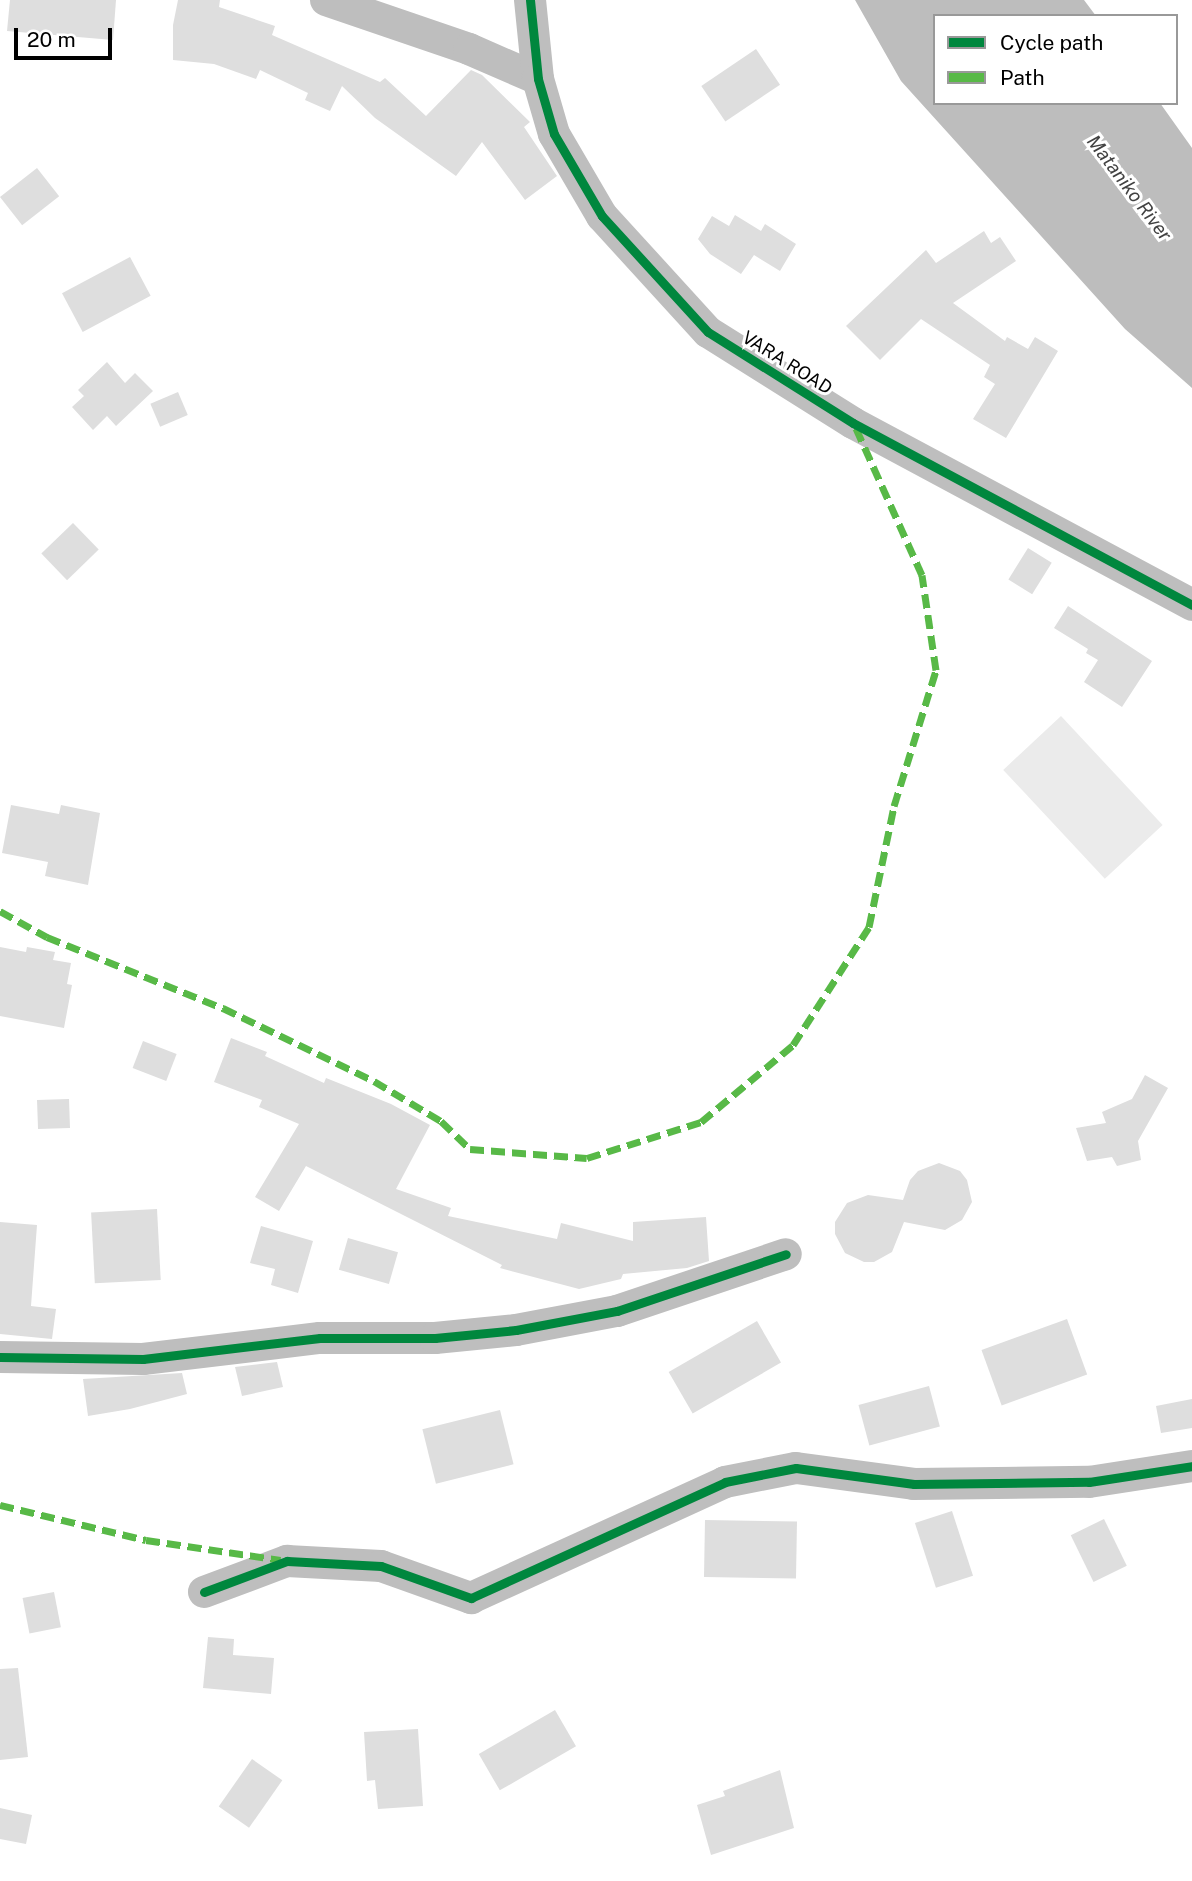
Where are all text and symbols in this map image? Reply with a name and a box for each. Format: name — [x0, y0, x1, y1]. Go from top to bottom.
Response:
scale bar — [18, 14, 116, 58]
legend — [933, 14, 1178, 105]
text: 20 m — [27, 27, 76, 52]
text: Cycle path — [1000, 30, 1103, 55]
text: Path — [1000, 65, 1045, 90]
water label: Mataniko River — [1082, 131, 1176, 245]
street label: VARA ROAD — [738, 327, 836, 399]

